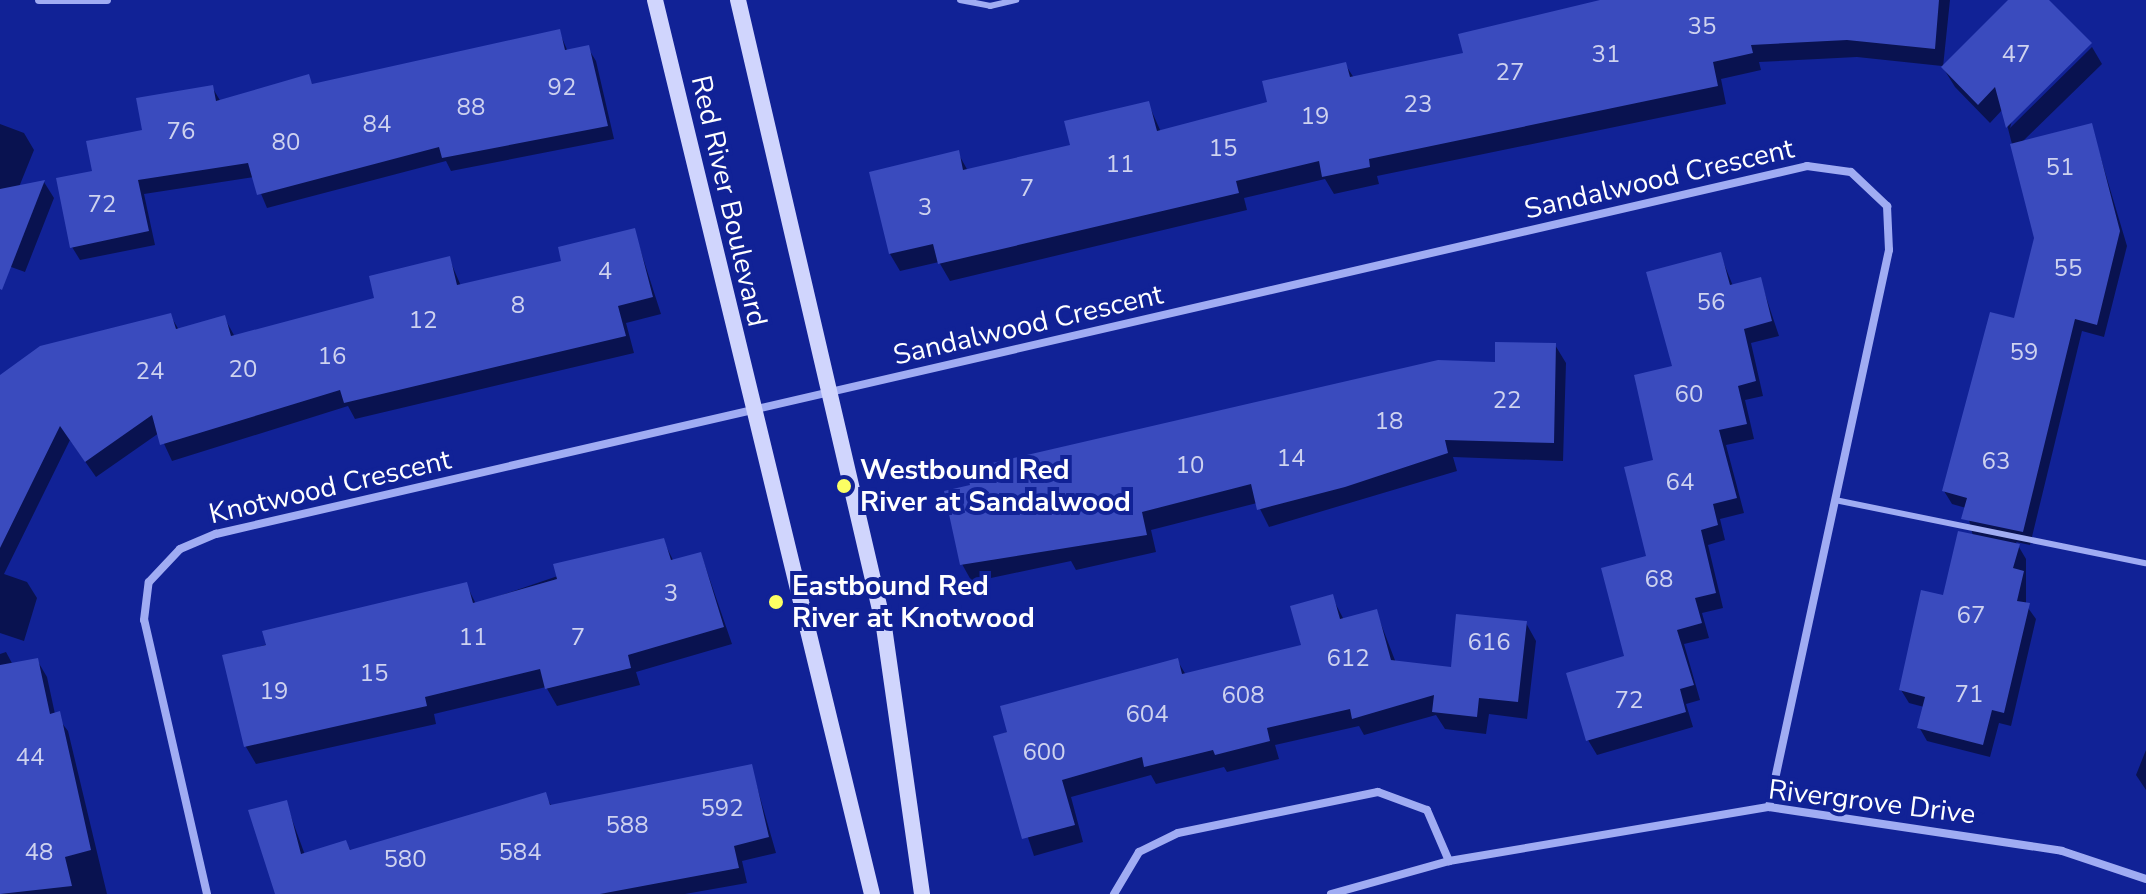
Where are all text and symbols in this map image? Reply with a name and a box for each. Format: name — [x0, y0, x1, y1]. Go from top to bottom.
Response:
house number: 35 — [1688, 13, 1716, 41]
house number: 31 — [1592, 41, 1620, 69]
house number: 47 — [2002, 41, 2030, 69]
house number: 27 — [1496, 59, 1524, 87]
street label: Red River Boulevard — [684, 72, 774, 330]
house number: 92 — [548, 74, 576, 102]
house number: 23 — [1404, 91, 1432, 119]
house number: 88 — [457, 94, 485, 122]
house number: 19 — [1301, 103, 1329, 131]
house number: 84 — [363, 111, 391, 139]
house number: 76 — [167, 118, 195, 146]
house number: 80 — [272, 129, 300, 157]
street label: Sandalwood Crescent — [1521, 132, 1797, 226]
house number: 15 — [1209, 135, 1237, 163]
house number: 11 — [1106, 151, 1134, 179]
house number: 51 — [2046, 154, 2074, 182]
house number: 7 — [1020, 175, 1034, 203]
house number: 72 — [88, 191, 116, 219]
house number: 3 — [918, 194, 932, 222]
house number: 55 — [2054, 255, 2082, 283]
house number: 4 — [598, 258, 612, 286]
street label: Sandalwood Crescent — [890, 278, 1166, 372]
house number: 56 — [1697, 289, 1725, 317]
house number: 8 — [511, 292, 525, 320]
house number: 12 — [409, 307, 437, 335]
house number: 59 — [2010, 339, 2038, 367]
house number: 16 — [318, 343, 346, 371]
house number: 20 — [229, 356, 257, 384]
house number: 24 — [136, 358, 164, 386]
house number: 60 — [1675, 381, 1703, 409]
house number: 22 — [1493, 387, 1521, 415]
house number: 18 — [1375, 408, 1403, 436]
street label: Knotwood Crescent — [206, 443, 454, 531]
house number: 14 — [1277, 445, 1305, 473]
house number: 63 — [1982, 448, 2010, 476]
house number: 10 — [1176, 452, 1204, 480]
place label: Westbound Red River at Sandalwood — [860, 453, 1131, 519]
house number: 64 — [1666, 469, 1694, 497]
marker: Westbound Red River at Sandalwood — [835, 477, 853, 495]
house number: 68 — [1645, 566, 1673, 594]
place label: Eastbound Red River at Knotwood — [792, 569, 1035, 635]
house number: 3 — [664, 580, 678, 608]
marker: Eastbound Red River at Knotwood — [767, 593, 785, 611]
house number: 67 — [1957, 602, 1985, 630]
house number: 11 — [459, 624, 487, 652]
house number: 7 — [571, 624, 585, 652]
house number: 616 — [1467, 629, 1511, 657]
house number: 612 — [1326, 645, 1370, 673]
house number: 15 — [360, 660, 388, 688]
house number: 19 — [260, 678, 288, 706]
house number: 71 — [1955, 681, 1983, 709]
house number: 608 — [1221, 682, 1265, 710]
house number: 72 — [1615, 687, 1643, 715]
house number: 604 — [1125, 701, 1169, 729]
house number: 600 — [1022, 739, 1066, 767]
house number: 44 — [16, 744, 44, 772]
street label: Rivergrove Drive — [1766, 773, 1978, 831]
house number: 592 — [700, 795, 744, 823]
house number: 588 — [605, 812, 649, 840]
house number: 48 — [25, 839, 53, 867]
house number: 584 — [498, 839, 542, 867]
house number: 580 — [383, 846, 427, 874]

